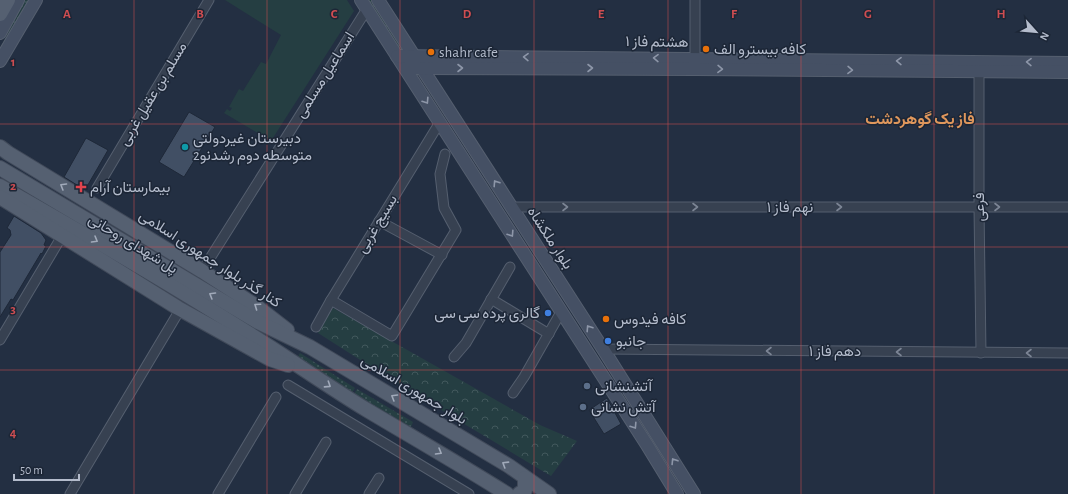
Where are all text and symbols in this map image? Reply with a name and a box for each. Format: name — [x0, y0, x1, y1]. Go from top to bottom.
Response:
text: A — [63, 8, 71, 21]
text: B — [196, 8, 204, 21]
text: C — [331, 8, 338, 21]
text: D — [463, 8, 472, 21]
text: E — [598, 8, 605, 21]
text: F — [731, 8, 738, 21]
text: G — [864, 8, 872, 21]
text: H — [996, 8, 1006, 21]
north arrow — [1016, 12, 1056, 52]
street label: اسماعیل مسلمی — [293, 29, 359, 122]
text: N — [1038, 30, 1051, 42]
street label: هشتم فاز ۱ — [625, 34, 689, 52]
street label: مسلم بن عقیل غربی — [116, 40, 191, 149]
place label: کافه بیسترو الف — [714, 42, 806, 58]
marker: کافه بیسترو الف — [701, 44, 711, 54]
place label: shahr cafe — [439, 45, 498, 60]
marker: shahr cafe — [426, 47, 436, 57]
one-way arrow — [523, 53, 529, 61]
one-way arrow — [653, 54, 659, 63]
text: 1 — [11, 56, 15, 69]
one-way arrow — [896, 57, 902, 65]
one-way arrow — [1026, 58, 1032, 66]
one-way arrow — [457, 64, 463, 72]
one-way arrow — [587, 64, 593, 72]
one-way arrow — [717, 65, 723, 73]
one-way arrow — [847, 66, 853, 74]
one-way arrow — [421, 97, 429, 104]
district label: فاز یک گوهردشت — [865, 110, 975, 129]
place label: دبیرستان غیردولتی متوسطه دوم رشدنو2 — [193, 131, 312, 165]
marker: دبیرستان غیردولتی متوسطه دوم رشدنو2 — [180, 142, 190, 152]
place label: بیمارستان آرام — [90, 179, 170, 197]
text: 2 — [10, 180, 16, 193]
one-way arrow — [493, 180, 501, 187]
marker: بیمارستان آرام — [75, 181, 87, 193]
one-way arrow — [60, 184, 67, 191]
street label: بسیج غربی — [354, 192, 403, 257]
street label: فرعی — [972, 192, 989, 222]
street label: نهم فاز ۱ — [767, 200, 813, 217]
one-way arrow — [562, 203, 568, 211]
one-way arrow — [692, 203, 698, 211]
one-way arrow — [836, 203, 842, 211]
one-way arrow — [994, 203, 1000, 211]
street label: بلوار ملکشاه — [524, 204, 576, 272]
street label: کنار گذر بلوار جمهوری اسلامی — [135, 208, 284, 312]
street label: پل شهدای روحانی — [85, 212, 180, 278]
one-way arrow — [507, 230, 514, 237]
one-way arrow — [91, 236, 98, 243]
one-way arrow — [209, 292, 216, 299]
text: 3 — [10, 303, 16, 316]
one-way arrow — [254, 304, 261, 311]
place label: گالری پرده سی سی — [434, 306, 540, 323]
marker: گالری پرده سی سی — [543, 308, 553, 318]
place label: كافه فيدوس — [614, 312, 687, 329]
marker: كافه فيدوس — [601, 314, 611, 324]
one-way arrow — [586, 325, 594, 332]
place label: جانبو — [616, 334, 646, 350]
marker: جانبو — [603, 336, 613, 346]
street label: دهم فاز ۱ — [809, 344, 861, 361]
one-way arrow — [766, 347, 772, 355]
one-way arrow — [896, 348, 902, 356]
one-way arrow — [1026, 349, 1032, 357]
street label: بلوار جمهوری اسلامی — [358, 353, 469, 429]
place label: آتشنشانی — [595, 378, 653, 396]
one-way arrow — [323, 380, 330, 387]
marker: آتشنشانی — [582, 381, 592, 391]
one-way arrow — [391, 395, 398, 402]
place label: آتش نشانی — [591, 399, 657, 417]
marker: آتش نشانی — [578, 402, 588, 412]
one-way arrow — [629, 422, 637, 429]
text: 4 — [10, 427, 17, 440]
one-way arrow — [435, 448, 442, 455]
scale bar — [14, 456, 79, 482]
one-way arrow — [671, 458, 678, 465]
one-way arrow — [502, 462, 509, 469]
text: 50 m — [20, 464, 43, 476]

